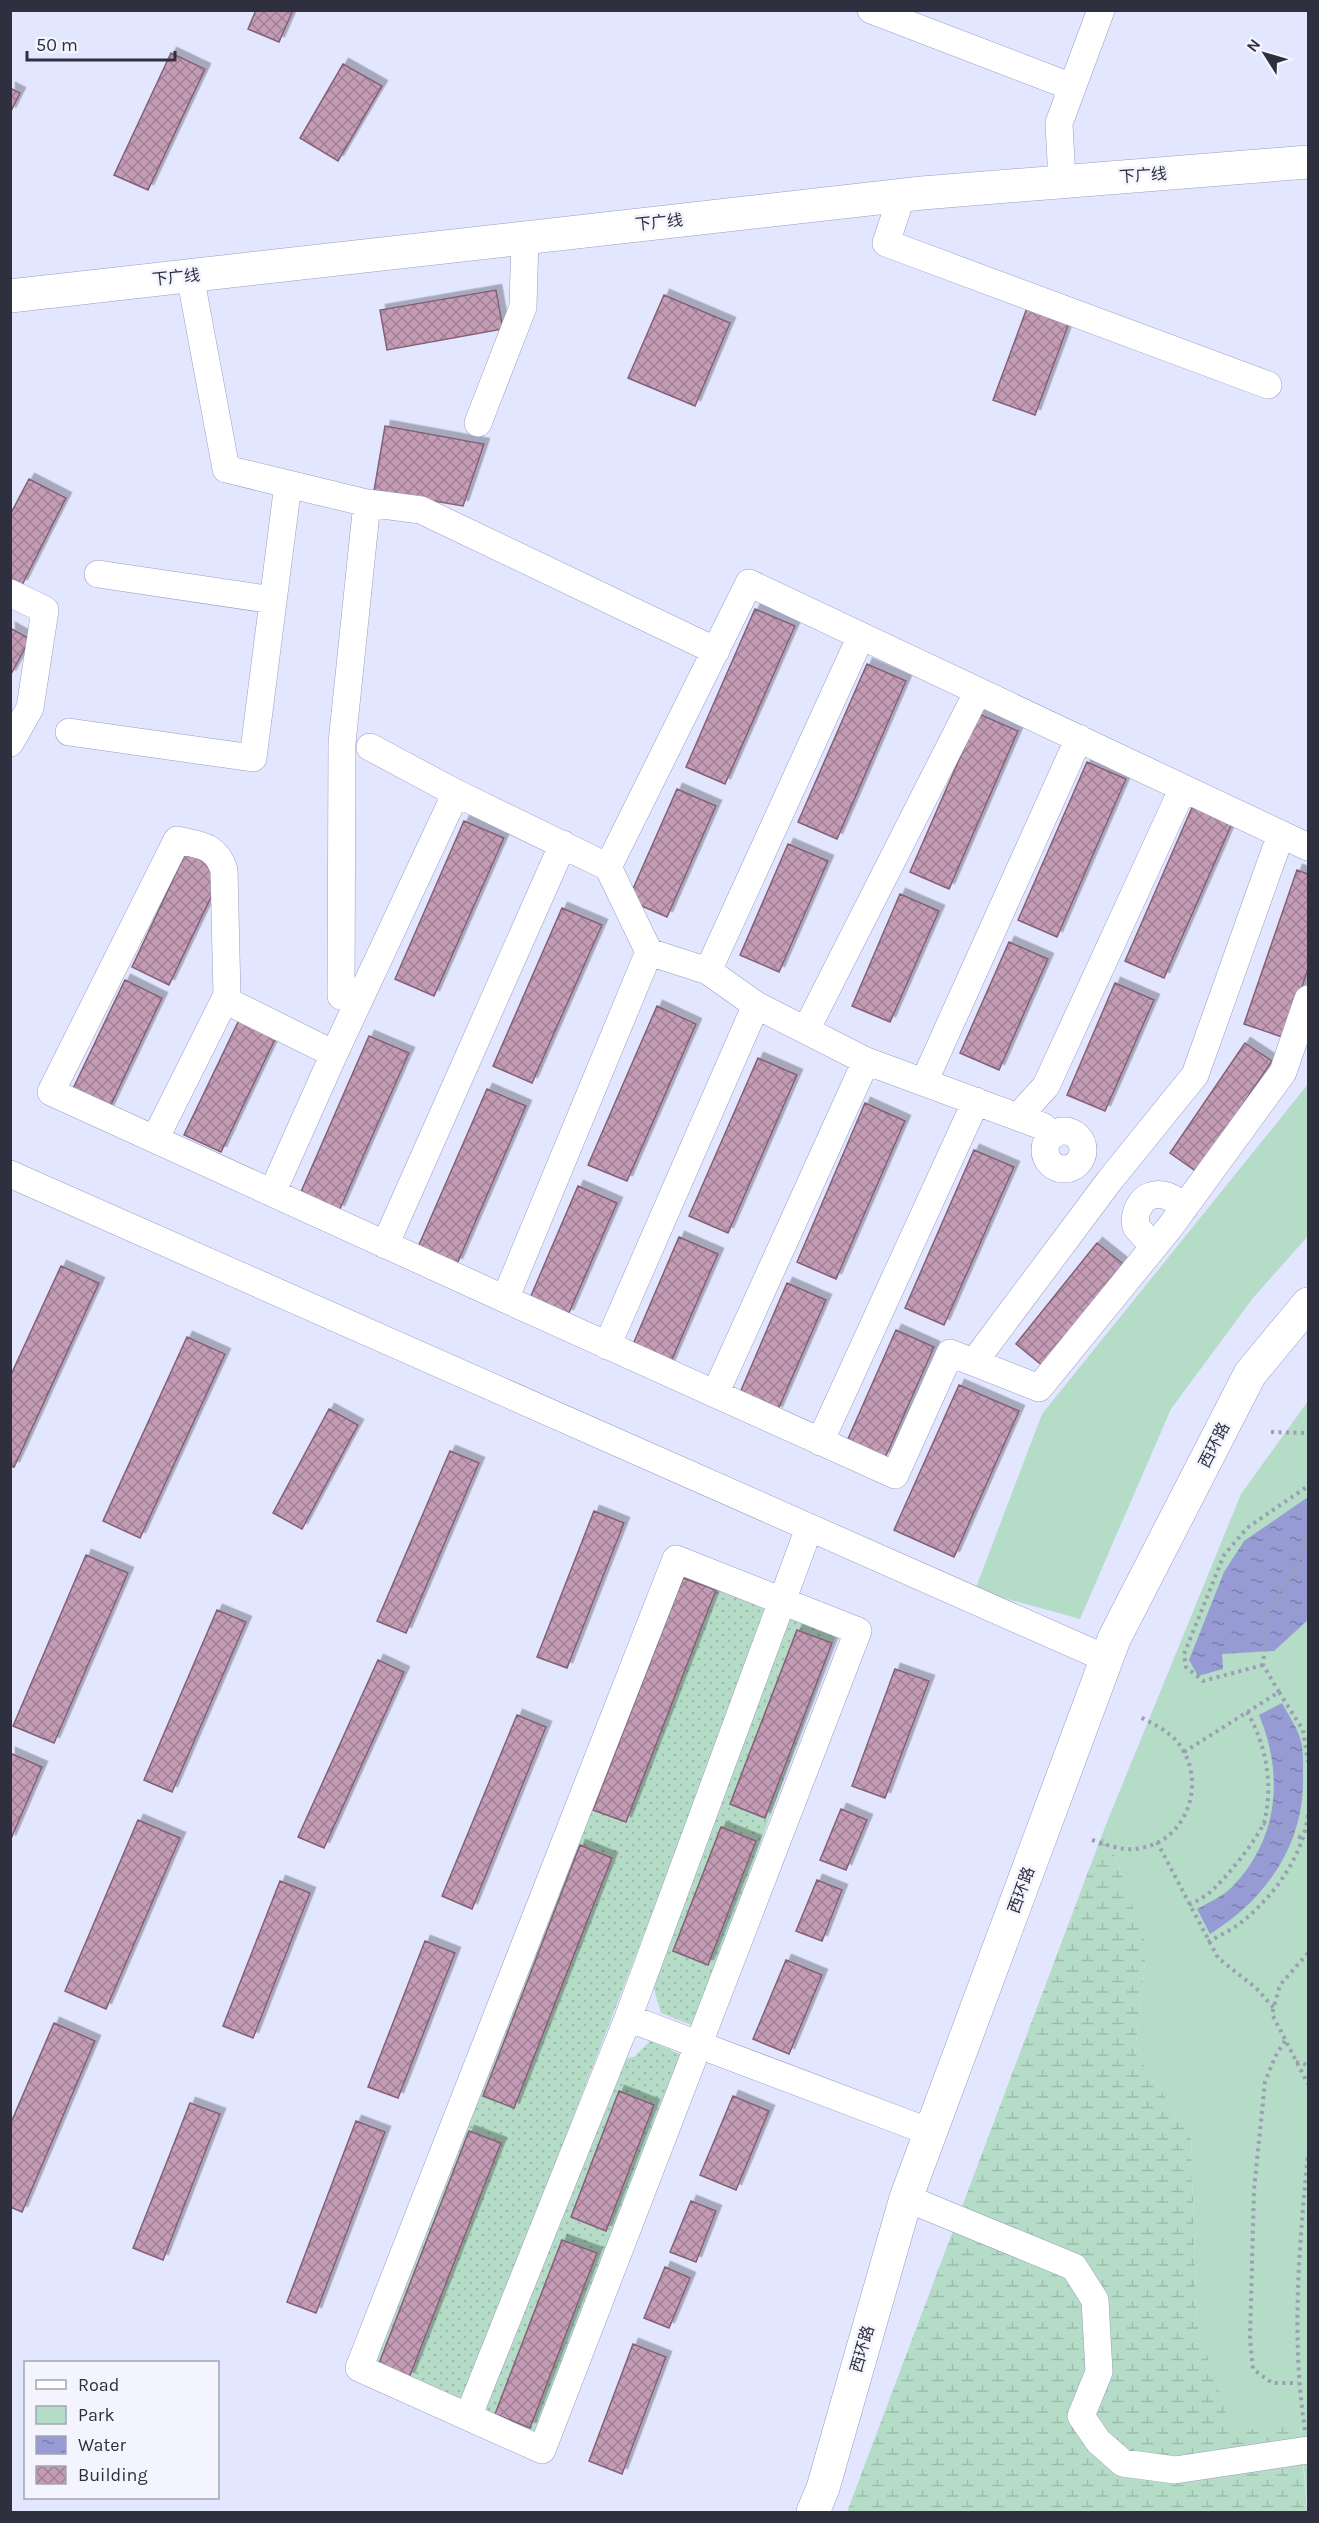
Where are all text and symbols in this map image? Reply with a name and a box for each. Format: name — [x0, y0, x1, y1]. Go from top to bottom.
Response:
scale bar — [27, 24, 176, 62]
north arrow — [1235, 24, 1295, 84]
text: 50 m — [36, 34, 78, 56]
text: N — [1242, 35, 1264, 56]
street label: 下广线 — [1118, 164, 1168, 186]
street label: 下广线 — [634, 210, 684, 234]
street label: 下广线 — [151, 265, 201, 289]
street label: 西环路 — [1195, 1419, 1233, 1471]
street label: 西环路 — [1004, 1864, 1038, 1916]
street label: 西环路 — [846, 2323, 878, 2375]
legend — [24, 2361, 219, 2499]
text: Road — [78, 2374, 119, 2396]
text: Park — [78, 2404, 115, 2426]
text: Water — [78, 2434, 126, 2456]
text: Building — [78, 2464, 148, 2486]

